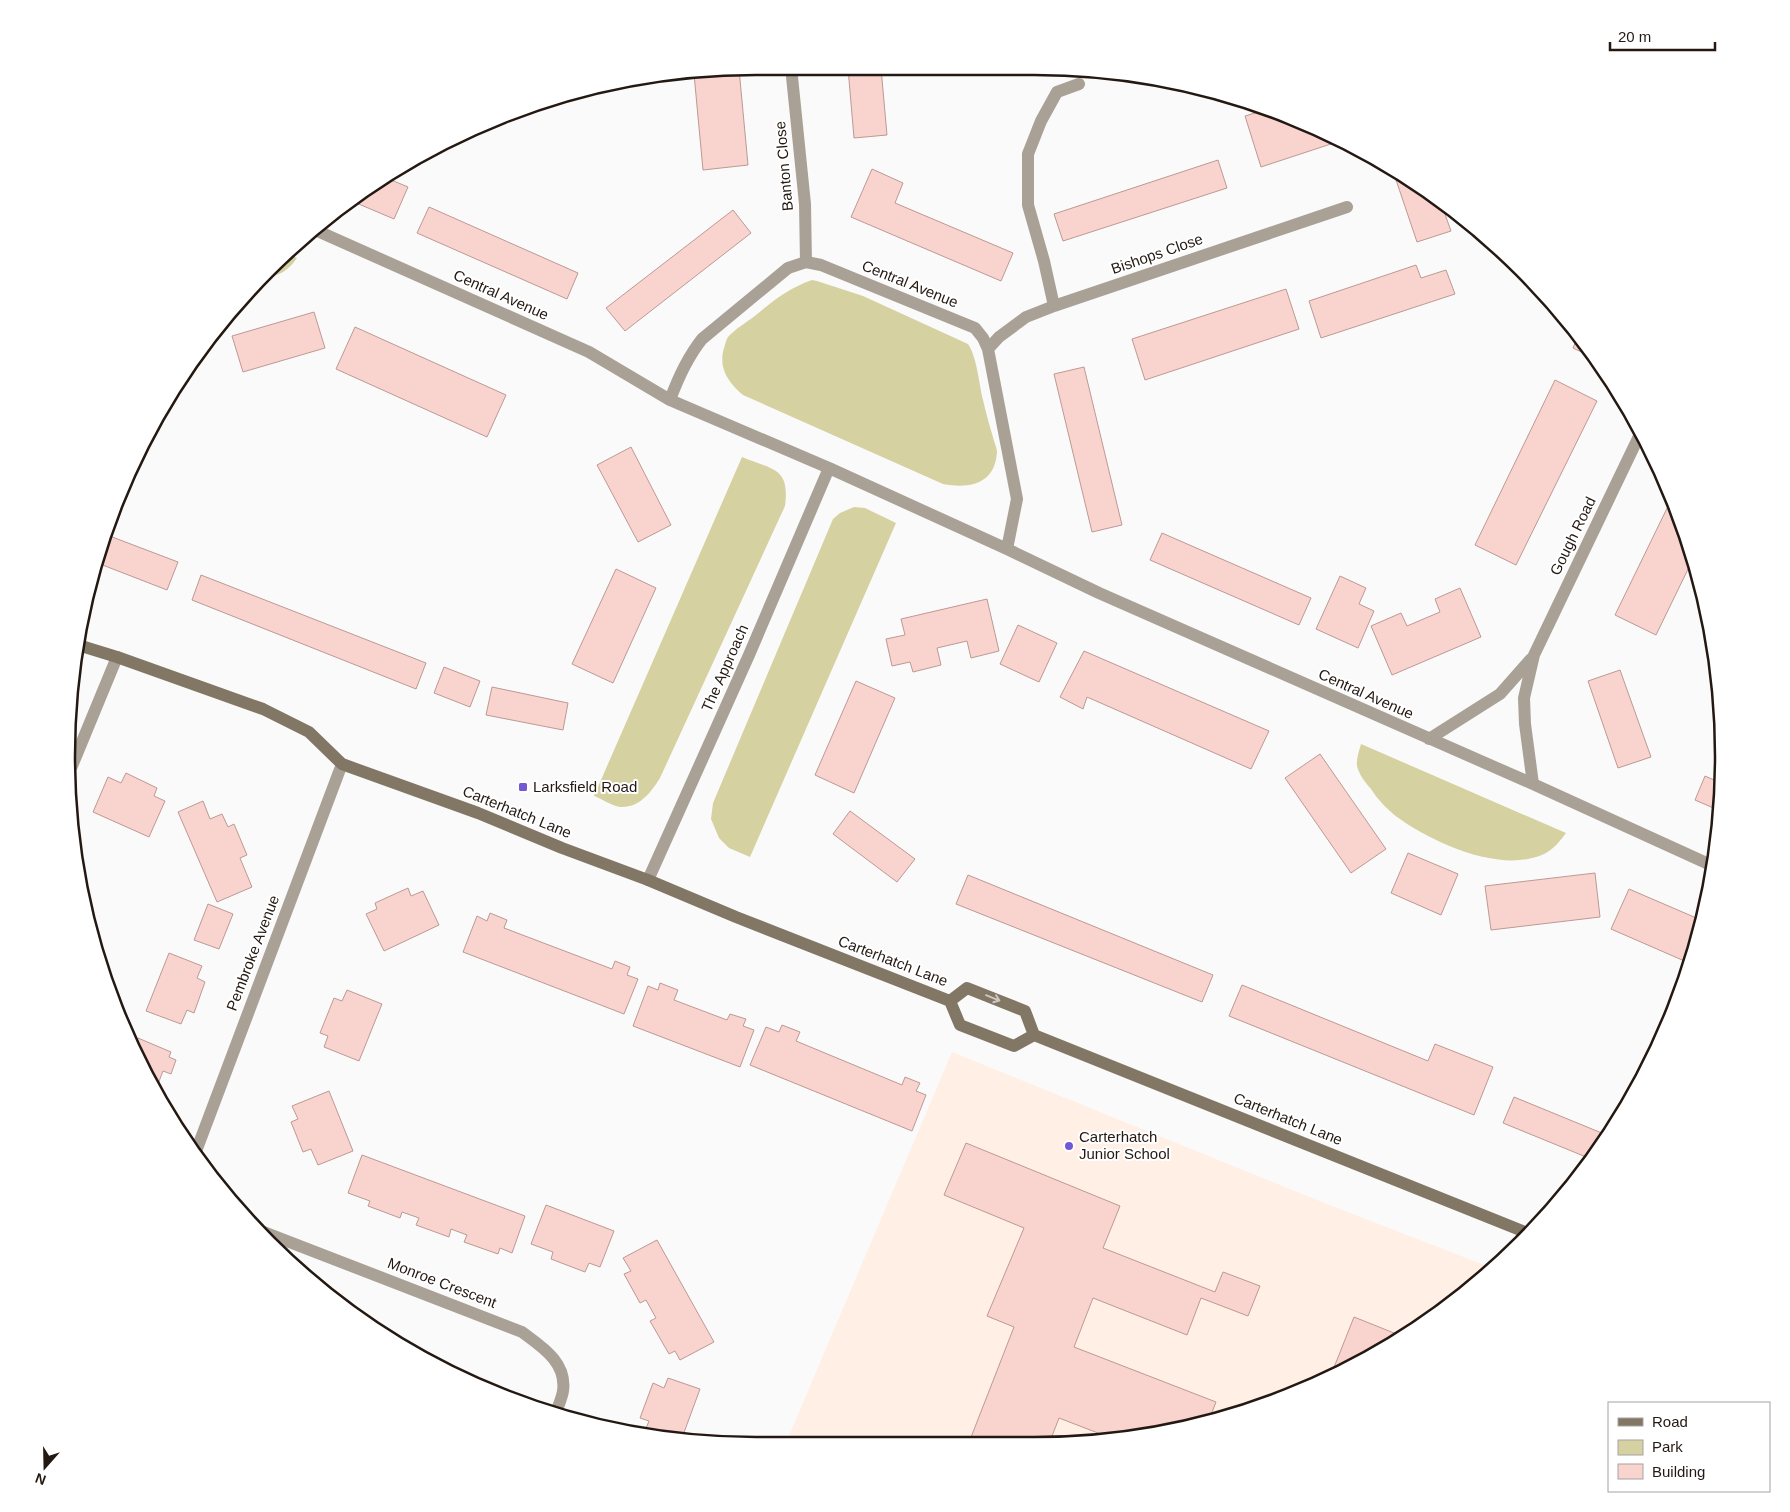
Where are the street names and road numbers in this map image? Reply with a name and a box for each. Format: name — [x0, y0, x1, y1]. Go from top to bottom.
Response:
street label: Banton Close — [771, 120, 796, 212]
street label: Bishops Close — [1109, 230, 1205, 277]
street label: Central Avenue — [860, 256, 961, 311]
street label: Central Avenue — [451, 266, 551, 323]
street label: Gough Road — [1546, 494, 1599, 578]
street label: The Approach — [698, 622, 751, 714]
street label: Central Avenue — [1316, 665, 1416, 722]
street label: Carterhatch Lane — [460, 782, 574, 841]
street label: Pembroke Avenue — [223, 893, 282, 1013]
street label: Carterhatch Lane — [836, 932, 950, 989]
street label: Carterhatch Lane — [1231, 1089, 1345, 1148]
street label: Monroe Crescent — [385, 1254, 500, 1311]

